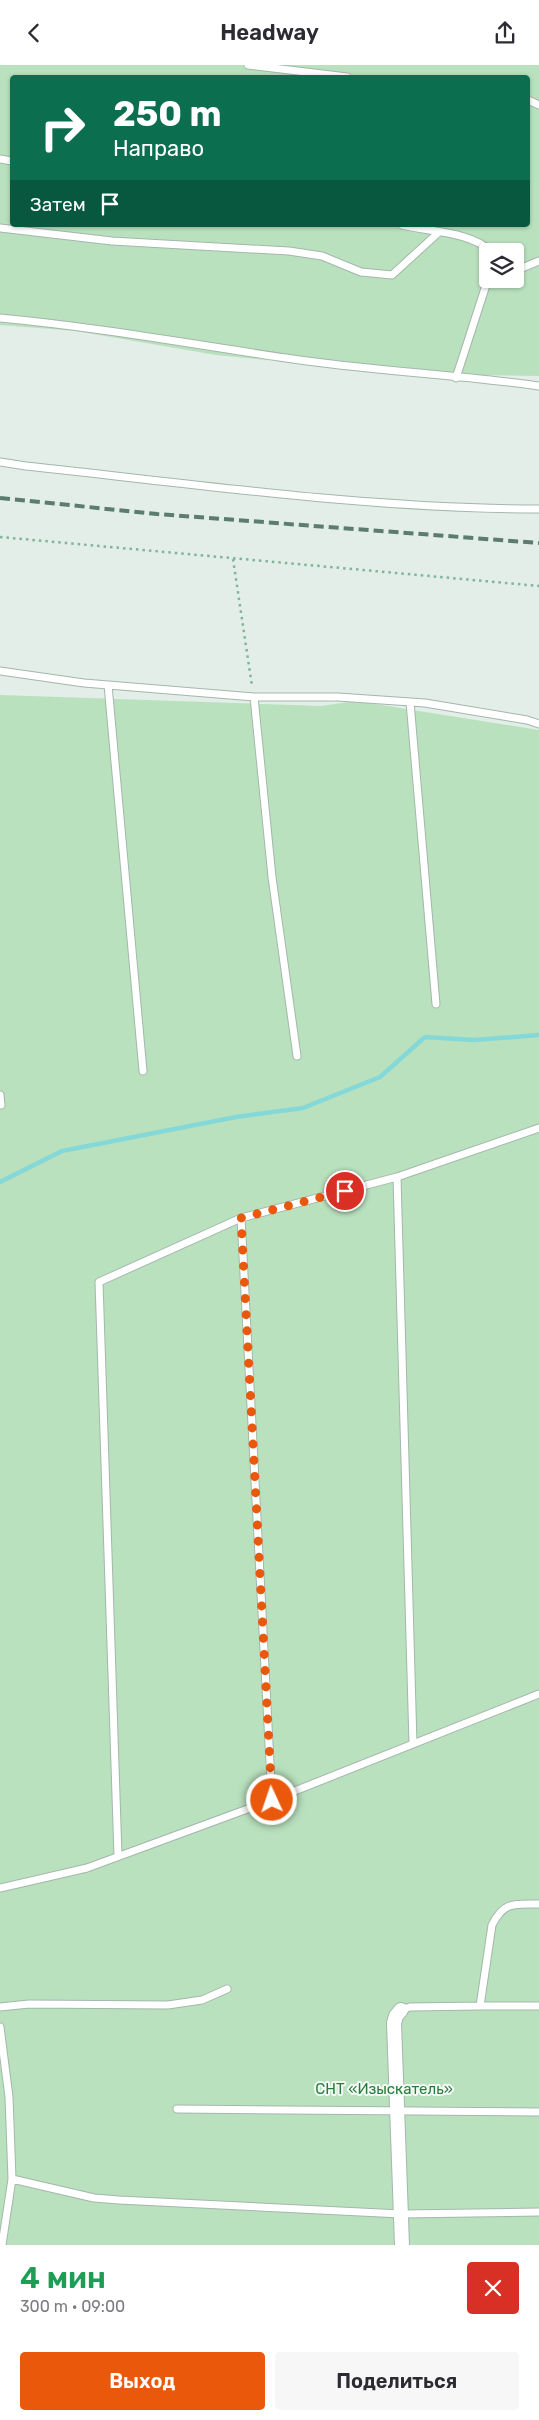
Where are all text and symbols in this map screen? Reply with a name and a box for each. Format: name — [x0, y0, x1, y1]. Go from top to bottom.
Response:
icon: back — [20, 19, 48, 47]
text: Headway — [220, 19, 319, 46]
icon: share — [491, 19, 519, 47]
text: 250 m — [113, 93, 222, 135]
icon: right — [30, 95, 95, 160]
text: Направо — [113, 135, 204, 162]
icon: arrive — [96, 190, 124, 218]
text: Затем — [30, 193, 86, 216]
map controls — [479, 243, 524, 288]
button: layers — [479, 243, 524, 288]
pin — [324, 1170, 366, 1212]
icon: arrive — [331, 1177, 359, 1205]
position arrow — [245, 1773, 297, 1825]
park label: СНТ «Изыскатель» — [315, 2080, 453, 2098]
text: 4 мин — [20, 2260, 106, 2296]
button: close — [467, 2262, 519, 2314]
text: 300 m · 09:00 — [20, 2297, 125, 2316]
button: Выход — [20, 2352, 265, 2410]
button: Поделиться — [275, 2352, 519, 2410]

